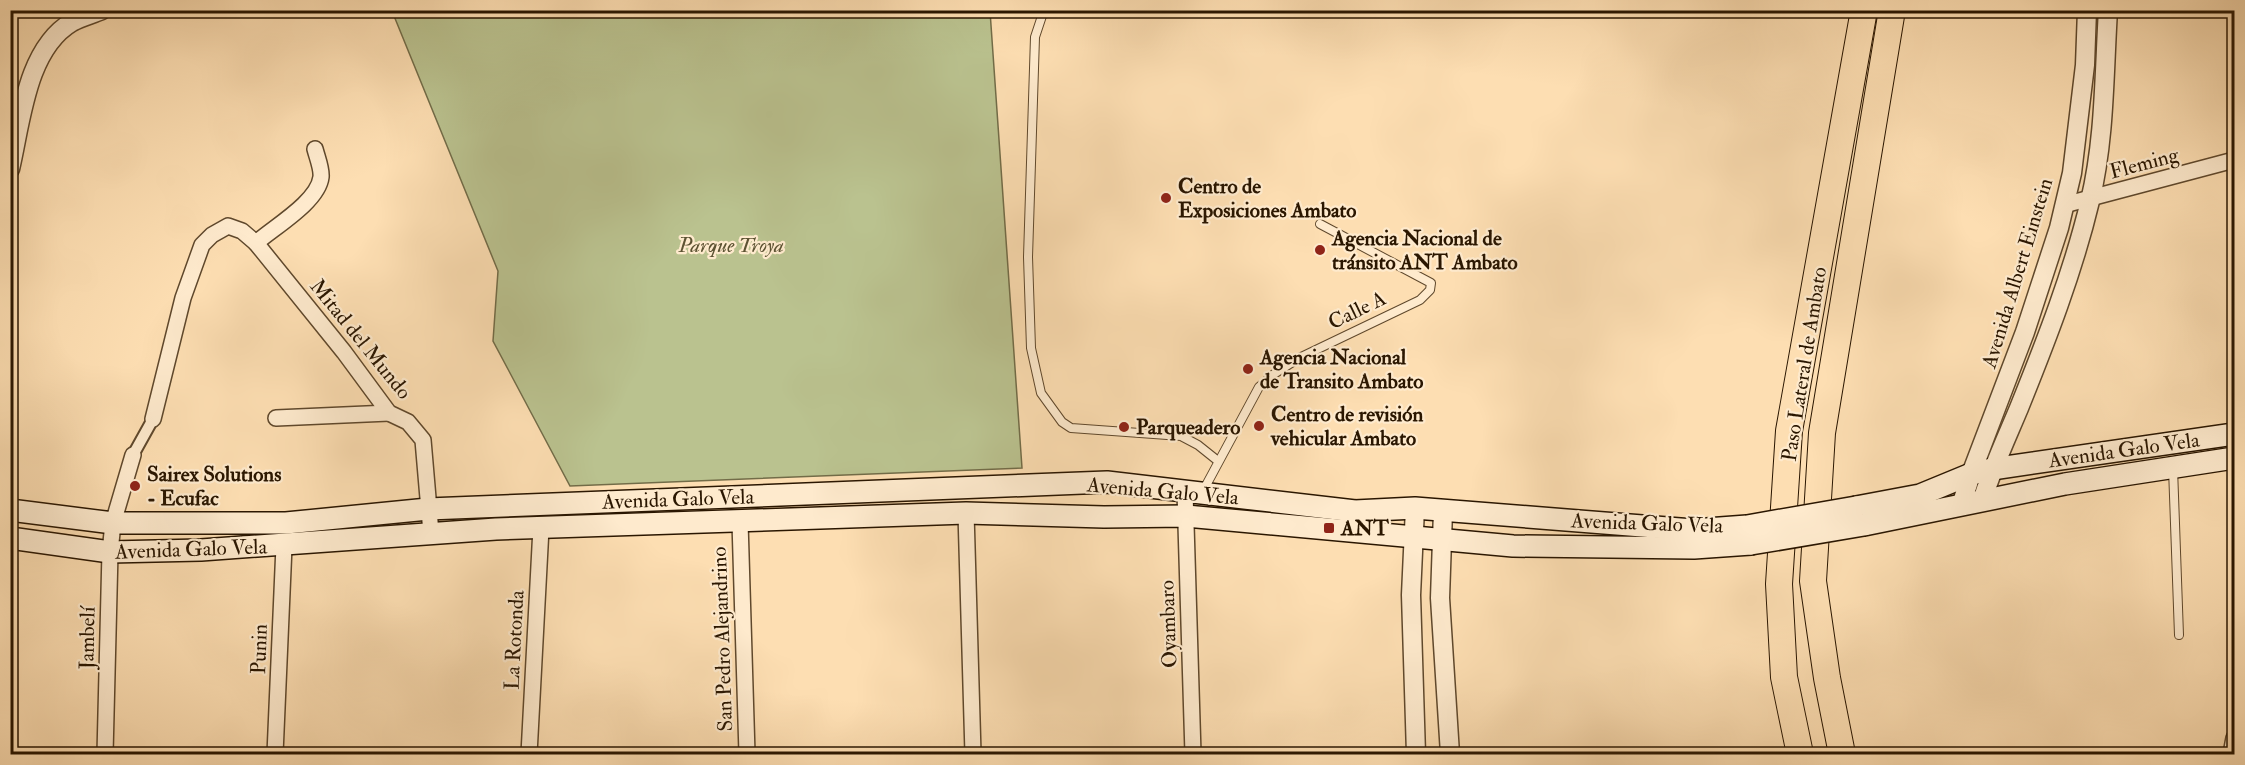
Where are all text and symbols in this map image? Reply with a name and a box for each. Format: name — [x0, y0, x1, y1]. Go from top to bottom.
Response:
street label: Fleming — [2107, 141, 2182, 186]
place label: Centro de Exposiciones Ambato — [1178, 173, 1356, 224]
street label: Avenida Albert Einstein — [1975, 175, 2059, 373]
marker: Centro de Exposiciones Ambato — [1159, 191, 1173, 205]
place label: Agencia Nacional de tránsito ANT Ambato — [1331, 225, 1518, 276]
park label: Parque Troya — [677, 232, 784, 259]
marker: Agencia Nacional de tránsito ANT Ambato — [1313, 243, 1327, 257]
street label: Paso Lateral de Ambato — [1776, 265, 1833, 463]
street label: Mitad del Mundo — [304, 274, 417, 405]
street label: Calle A — [1324, 285, 1391, 336]
place label: Agencia Nacional de Transito Ambato — [1259, 344, 1423, 395]
marker: Agencia Nacional de Transito Ambato — [1241, 362, 1255, 376]
place label: Centro de revisión vehicular Ambato — [1270, 401, 1423, 452]
place label: Parqueadero — [1136, 414, 1240, 441]
marker: Centro de revisión vehicular Ambato — [1252, 419, 1266, 433]
marker: Parqueadero — [1117, 420, 1131, 434]
street label: Avenida Galo Vela — [2046, 426, 2202, 475]
place label: Sairex Solutions - Ecufac — [147, 461, 281, 512]
street label: Avenida Galo Vela — [1085, 471, 1240, 512]
marker: Sairex Solutions - Ecufac — [128, 479, 142, 493]
street label: Avenida Galo Vela — [600, 483, 755, 516]
street label: Avenida Galo Vela — [1569, 507, 1724, 540]
place label: ANT — [1340, 515, 1389, 542]
marker: ANT — [1322, 521, 1336, 535]
street label: Avenida Galo Vela — [113, 533, 268, 566]
street label: San Pedro Alejandrino — [706, 546, 739, 732]
street label: Oyambaro — [1153, 580, 1184, 668]
street label: La Rotonda — [498, 589, 531, 691]
street label: Jambelí — [73, 605, 102, 671]
street label: Punin — [245, 623, 274, 675]

